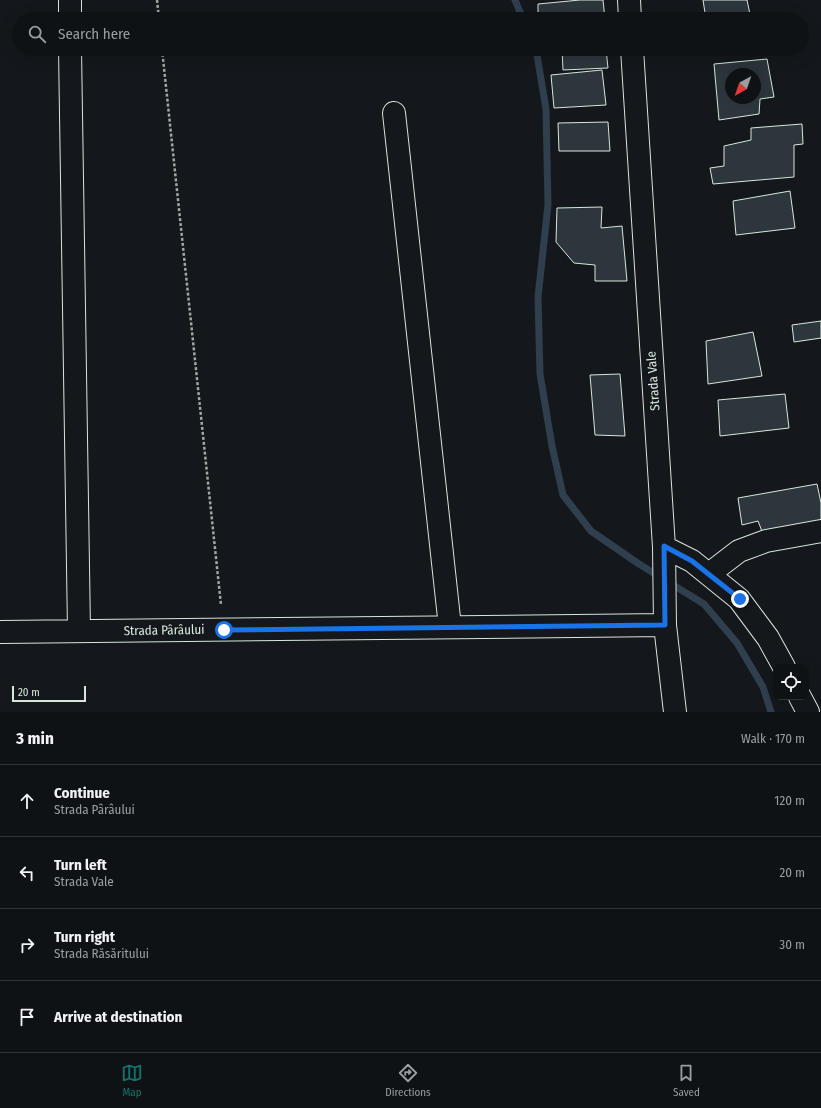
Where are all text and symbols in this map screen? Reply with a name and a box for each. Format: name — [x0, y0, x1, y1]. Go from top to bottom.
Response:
search box — [12, 12, 809, 56]
icon: search — [26, 23, 48, 45]
text: Search here — [58, 25, 130, 43]
north arrow — [725, 68, 761, 104]
street label: Strada Vale — [643, 351, 663, 411]
route end — [731, 590, 749, 608]
route start — [215, 621, 233, 639]
street label: Strada Pârâului — [123, 622, 205, 638]
map controls — [773, 664, 809, 700]
button: locate — [773, 664, 809, 700]
scale bar — [12, 684, 86, 703]
text: 20 m — [18, 686, 40, 699]
text: 3 min — [16, 728, 54, 749]
text: Walk · 170 m — [741, 731, 805, 746]
text: Continue — [54, 784, 110, 802]
icon: ahead — [16, 790, 38, 812]
text: 120 m — [774, 793, 805, 808]
text: Strada Pârâului — [54, 802, 135, 817]
text: Turn left — [54, 856, 107, 874]
icon: left — [16, 862, 38, 884]
text: 20 m — [779, 865, 805, 880]
text: Strada Vale — [54, 874, 114, 889]
text: Turn right — [54, 928, 115, 946]
icon: right — [16, 934, 38, 956]
text: 30 m — [779, 937, 805, 952]
text: Strada Răsăritului — [54, 946, 149, 961]
icon: arrive — [16, 1006, 38, 1028]
text: Arrive at destination — [54, 1008, 182, 1026]
tab: Map — [121, 1062, 143, 1099]
tab: Directions — [385, 1062, 431, 1099]
tab: Saved — [673, 1062, 700, 1099]

